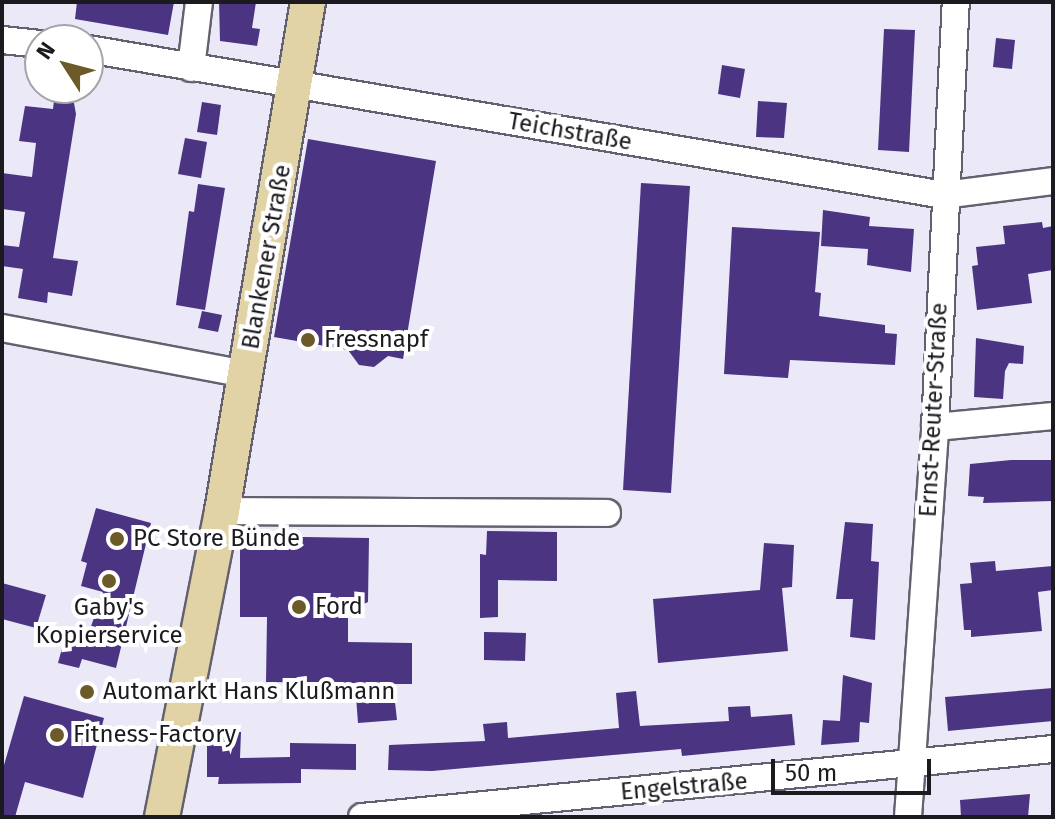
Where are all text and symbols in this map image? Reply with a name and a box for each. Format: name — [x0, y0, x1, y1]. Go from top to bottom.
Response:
north arrow — [24, 24, 104, 104]
text: N — [31, 37, 61, 65]
street label: Teichstraße — [506, 107, 634, 157]
street label: Blankener Straße — [237, 162, 297, 352]
street label: Ernst-Reuter-Straße — [914, 302, 954, 518]
place label: Fressnapf — [324, 326, 428, 354]
marker: Fressnapf — [299, 331, 317, 349]
place label: PC Store Bünde — [133, 525, 300, 553]
marker: PC Store Bünde — [108, 530, 126, 548]
marker: Gaby's Kopierservice — [100, 572, 118, 590]
place label: Ford — [315, 593, 363, 621]
place label: Gaby's Kopierservice — [35, 594, 183, 650]
marker: Ford — [290, 598, 308, 616]
place label: Automarkt Hans Klußmann — [103, 678, 395, 706]
marker: Automarkt Hans Klußmann — [78, 683, 96, 701]
place label: Fitness-Factory — [73, 721, 236, 749]
marker: Fitness-Factory — [48, 726, 66, 744]
scale bar — [775, 743, 935, 793]
text: 50 m — [785, 759, 837, 787]
street label: Engelstraße — [619, 767, 749, 807]

